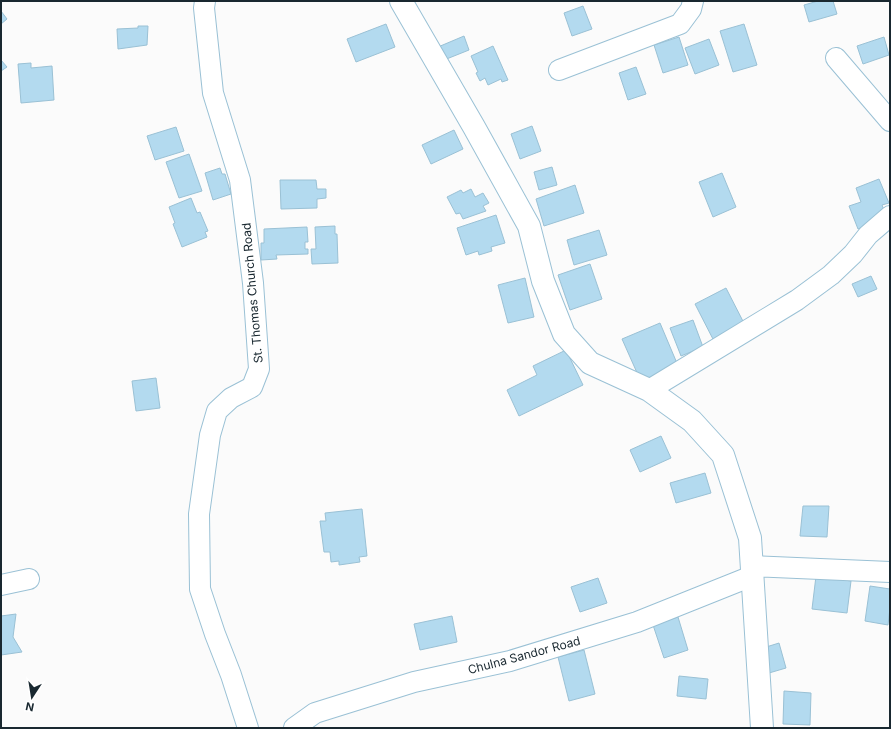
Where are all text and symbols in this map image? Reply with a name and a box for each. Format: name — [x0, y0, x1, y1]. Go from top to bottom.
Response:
street label: St. Thomas Church Road — [238, 222, 266, 364]
street label: Chulna Sandor Road — [466, 633, 582, 677]
north arrow — [12, 677, 52, 717]
text: N — [24, 699, 35, 715]

